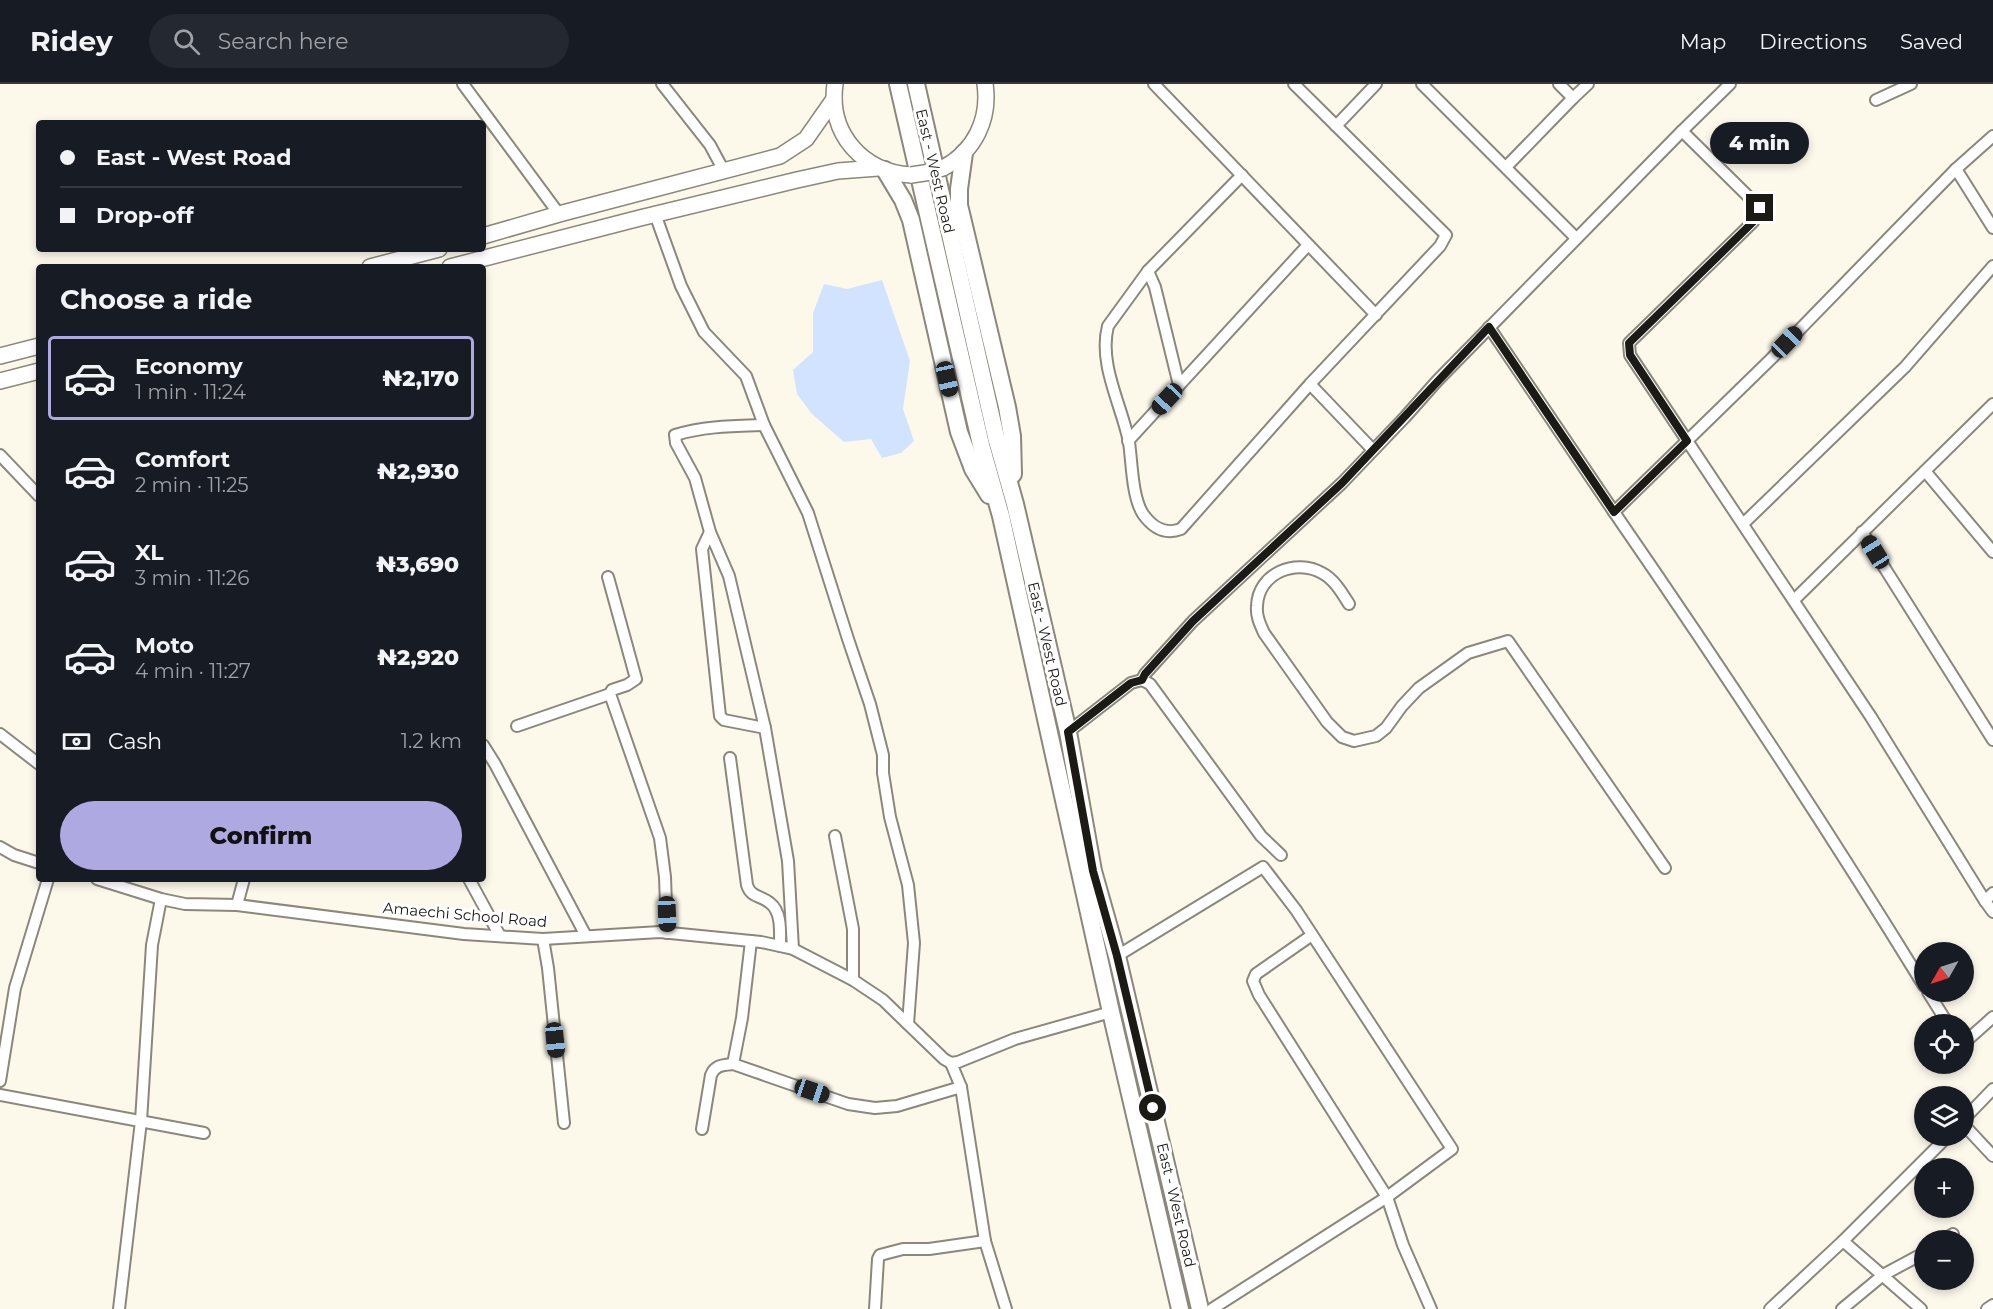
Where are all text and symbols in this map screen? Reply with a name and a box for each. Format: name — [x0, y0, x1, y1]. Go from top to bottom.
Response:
search box — [149, 14, 569, 68]
text: Ridey — [30, 24, 113, 58]
icon: search — [170, 25, 203, 58]
text: Search here — [218, 28, 349, 55]
text: Map — [1680, 29, 1726, 54]
text: Directions — [1759, 29, 1867, 54]
text: Saved — [1900, 29, 1963, 54]
street label: East - West Road — [912, 107, 959, 235]
callout: 4 min — [1710, 121, 1810, 163]
text: 4 min — [1729, 131, 1790, 155]
text: East - West Road — [96, 144, 291, 171]
route end — [1746, 194, 1773, 221]
text: Drop-off — [96, 202, 194, 229]
text: Choose a ride — [60, 283, 252, 316]
car — [1768, 323, 1806, 361]
icon: car — [63, 351, 117, 405]
text: Economy — [135, 353, 243, 380]
car — [934, 359, 960, 399]
text: ₦2,170 — [382, 365, 459, 392]
text: 1 min · 11:24 — [135, 380, 246, 404]
car — [1148, 380, 1186, 418]
icon: car — [63, 444, 117, 498]
text: Comfort — [135, 446, 230, 473]
text: ₦2,930 — [377, 458, 459, 485]
text: 2 min · 11:25 — [135, 473, 249, 497]
car — [1858, 532, 1892, 572]
icon: car — [63, 537, 117, 591]
text: XL — [135, 539, 164, 566]
text: ₦3,690 — [376, 551, 459, 578]
text: 3 min · 11:26 — [135, 566, 249, 590]
street label: East - West Road — [1024, 580, 1071, 708]
icon: car — [63, 630, 117, 684]
text: Moto — [135, 632, 194, 659]
text: ₦2,920 — [377, 644, 459, 671]
text: 4 min · 11:27 — [135, 659, 251, 683]
icon: cash — [60, 725, 93, 758]
text: Cash — [108, 728, 162, 755]
text: 1.2 km — [401, 729, 462, 753]
button: Confirm — [60, 801, 462, 870]
car — [657, 896, 677, 932]
street label: Amaechi School Road — [382, 898, 548, 931]
north arrow — [1914, 942, 1974, 1002]
map controls — [1914, 942, 1974, 1290]
button: locate — [1914, 1014, 1974, 1074]
car — [544, 1021, 566, 1059]
car — [792, 1077, 832, 1105]
button: layers — [1914, 1086, 1974, 1146]
route start — [1139, 1094, 1166, 1121]
street label: East - West Road — [1153, 1141, 1200, 1269]
button: + — [1914, 1158, 1974, 1218]
button: − — [1914, 1230, 1974, 1290]

